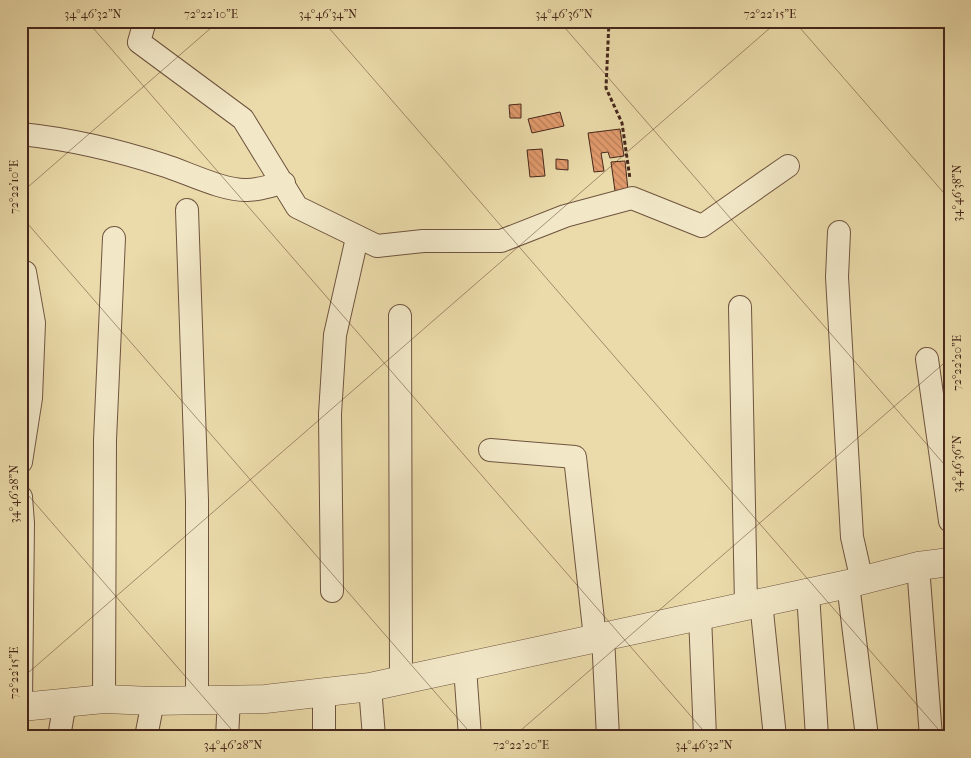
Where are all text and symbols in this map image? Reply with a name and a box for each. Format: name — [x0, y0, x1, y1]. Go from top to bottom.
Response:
text: 34°46'32"N — [64, 7, 122, 21]
text: 72°22'10"E — [184, 7, 238, 21]
text: 34°46'34"N — [299, 7, 357, 21]
text: 34°46'36"N — [535, 7, 593, 21]
text: 72°22'15"E — [744, 7, 796, 21]
text: 72°22'10"E — [7, 160, 21, 214]
text: 34°46'38"N — [950, 164, 964, 222]
text: 72°22'20"E — [950, 335, 964, 391]
text: 34°46'36"N — [950, 435, 964, 493]
text: 34°46'28"N — [7, 465, 21, 523]
text: 72°22'15"E — [7, 647, 21, 699]
text: 34°46'28"N — [204, 738, 262, 752]
text: 72°22'20"E — [493, 738, 549, 752]
text: 34°46'32"N — [675, 738, 733, 752]

